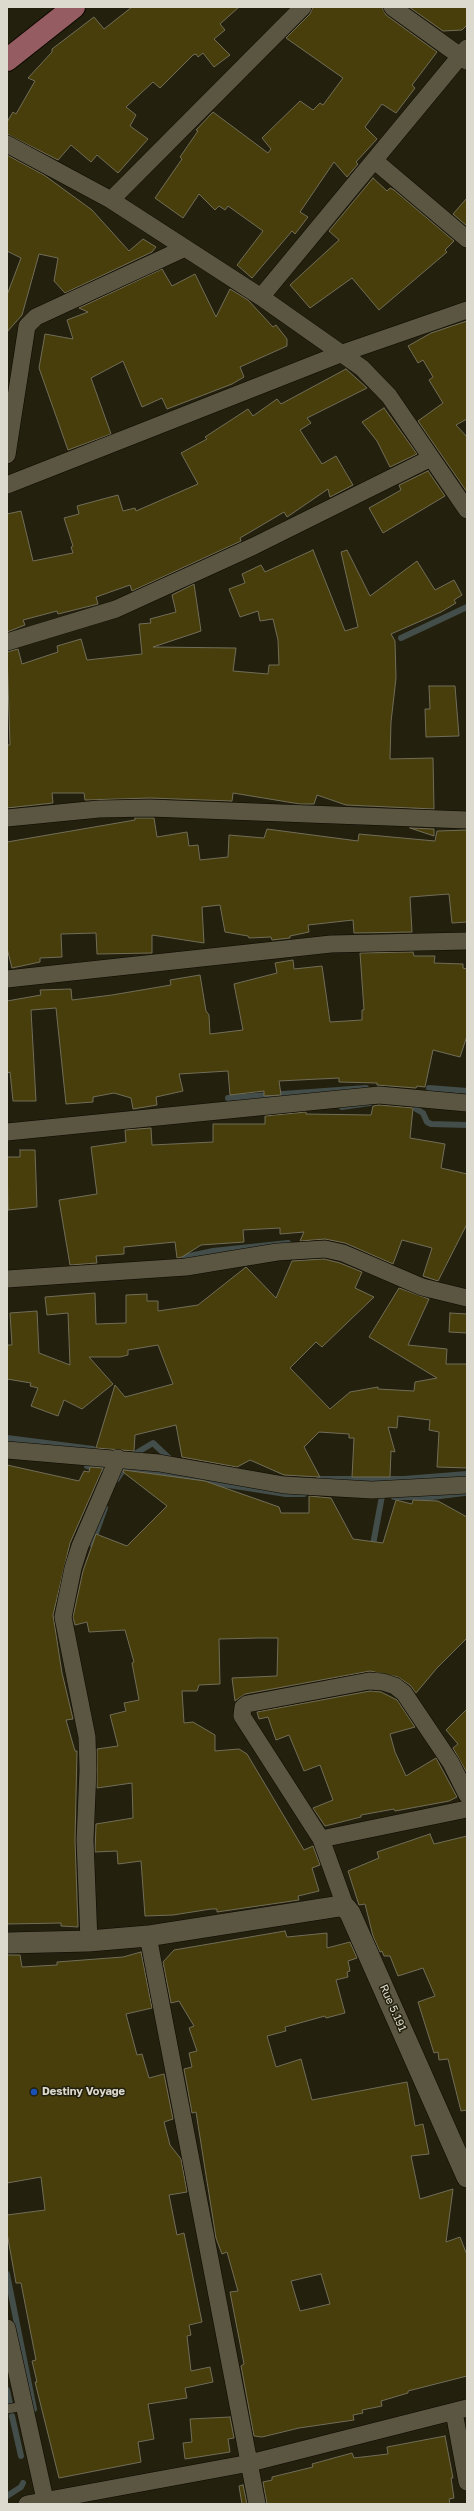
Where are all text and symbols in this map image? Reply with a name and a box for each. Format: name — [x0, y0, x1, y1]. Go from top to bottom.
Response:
street label: Rue 5.191 — [377, 1982, 409, 2034]
place label: Destiny Voyage — [42, 2085, 125, 2099]
marker: Destiny Voyage — [29, 2087, 39, 2097]

